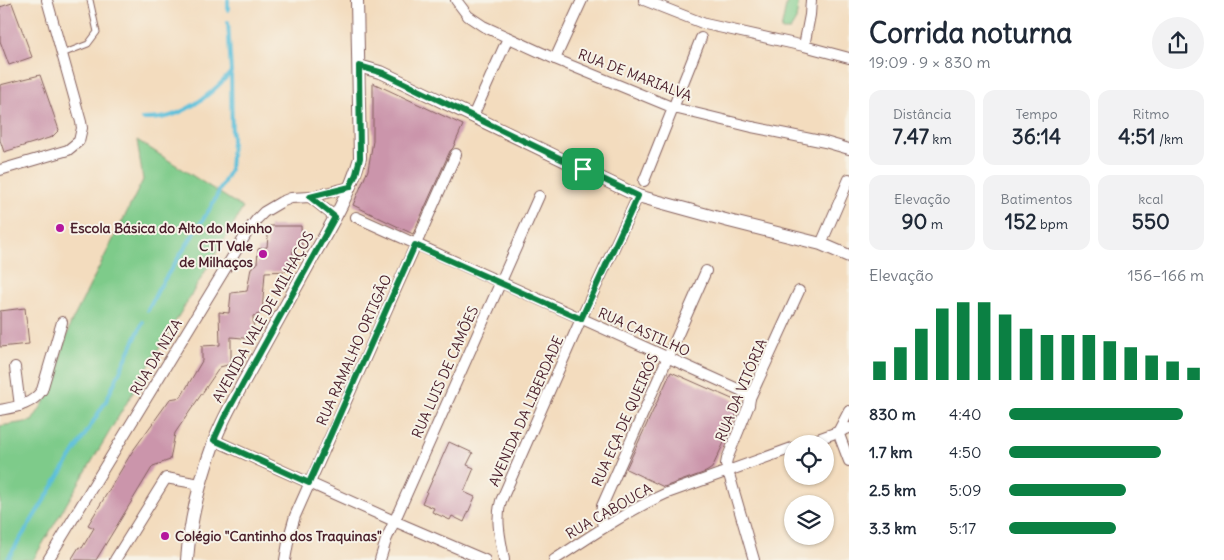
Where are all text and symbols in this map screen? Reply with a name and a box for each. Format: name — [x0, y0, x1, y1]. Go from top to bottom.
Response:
text: Corrida noturna — [869, 15, 1072, 51]
button: share — [1152, 17, 1204, 69]
street label: RUA DE MARIALVA — [576, 45, 694, 105]
text: 19:09 · 9 × 830 m — [869, 52, 991, 72]
text: Distância — [893, 105, 951, 123]
text: Tempo — [1015, 105, 1058, 123]
text: Ritmo — [1132, 105, 1169, 123]
text: 7.47 — [893, 123, 929, 150]
text: 36:14 — [1012, 123, 1061, 150]
text: 4:51 — [1118, 123, 1156, 150]
text: km — [929, 130, 952, 148]
text: /km — [1156, 130, 1183, 148]
pin — [562, 148, 604, 190]
icon: arrive — [569, 155, 597, 183]
text: Elevação — [894, 190, 950, 208]
text: Batimentos — [1001, 190, 1072, 208]
text: kcal — [1138, 190, 1163, 208]
text: 90 — [901, 208, 927, 235]
text: 152 — [1005, 208, 1037, 235]
text: 550 — [1132, 208, 1170, 235]
text: m — [927, 215, 943, 233]
text: bpm — [1037, 215, 1068, 233]
place label: Escola Básica do Alto do Moinho — [70, 219, 272, 237]
marker: Escola Básica do Alto do Moinho — [54, 222, 66, 234]
street label: AVENIDA VALE DE MILHAÇOS — [208, 228, 318, 406]
place label: CTT Vale de Milhaços — [179, 237, 254, 271]
marker: CTT Vale de Milhaços — [257, 248, 269, 260]
text: Elevação — [869, 265, 933, 285]
text: 156–166 m — [1127, 265, 1204, 285]
street label: RUA RAMALHO ORTIGÃO — [313, 272, 396, 428]
street label: RUA LUIS DE CAMÕES — [408, 303, 482, 441]
street label: RUA CASTILHO — [595, 304, 693, 360]
street label: RUA DA NIZA — [126, 316, 186, 398]
street label: AVENIDA DA LIBERDADE — [485, 333, 567, 489]
street label: RUA DA VITÓRIA — [711, 336, 771, 444]
street label: RUA EÇA DE QUEIRÓS — [588, 351, 662, 489]
text: 830 m — [869, 404, 916, 424]
text: 4:40 — [949, 404, 982, 424]
map controls — [784, 435, 834, 545]
button: locate — [784, 435, 834, 485]
text: 1.7 km — [869, 442, 913, 462]
text: 4:50 — [949, 442, 982, 462]
street label: RUA CABOUCA — [563, 479, 655, 543]
text: 2.5 km — [869, 480, 916, 500]
text: 5:09 — [949, 480, 982, 500]
button: layers — [784, 495, 834, 545]
text: 3.3 km — [869, 518, 917, 538]
text: 5:17 — [949, 518, 976, 538]
place label: Colégio "Cantinho dos Traquinas" — [175, 527, 382, 545]
marker: Colégio "Cantinho dos Traquinas" — [159, 530, 171, 542]

